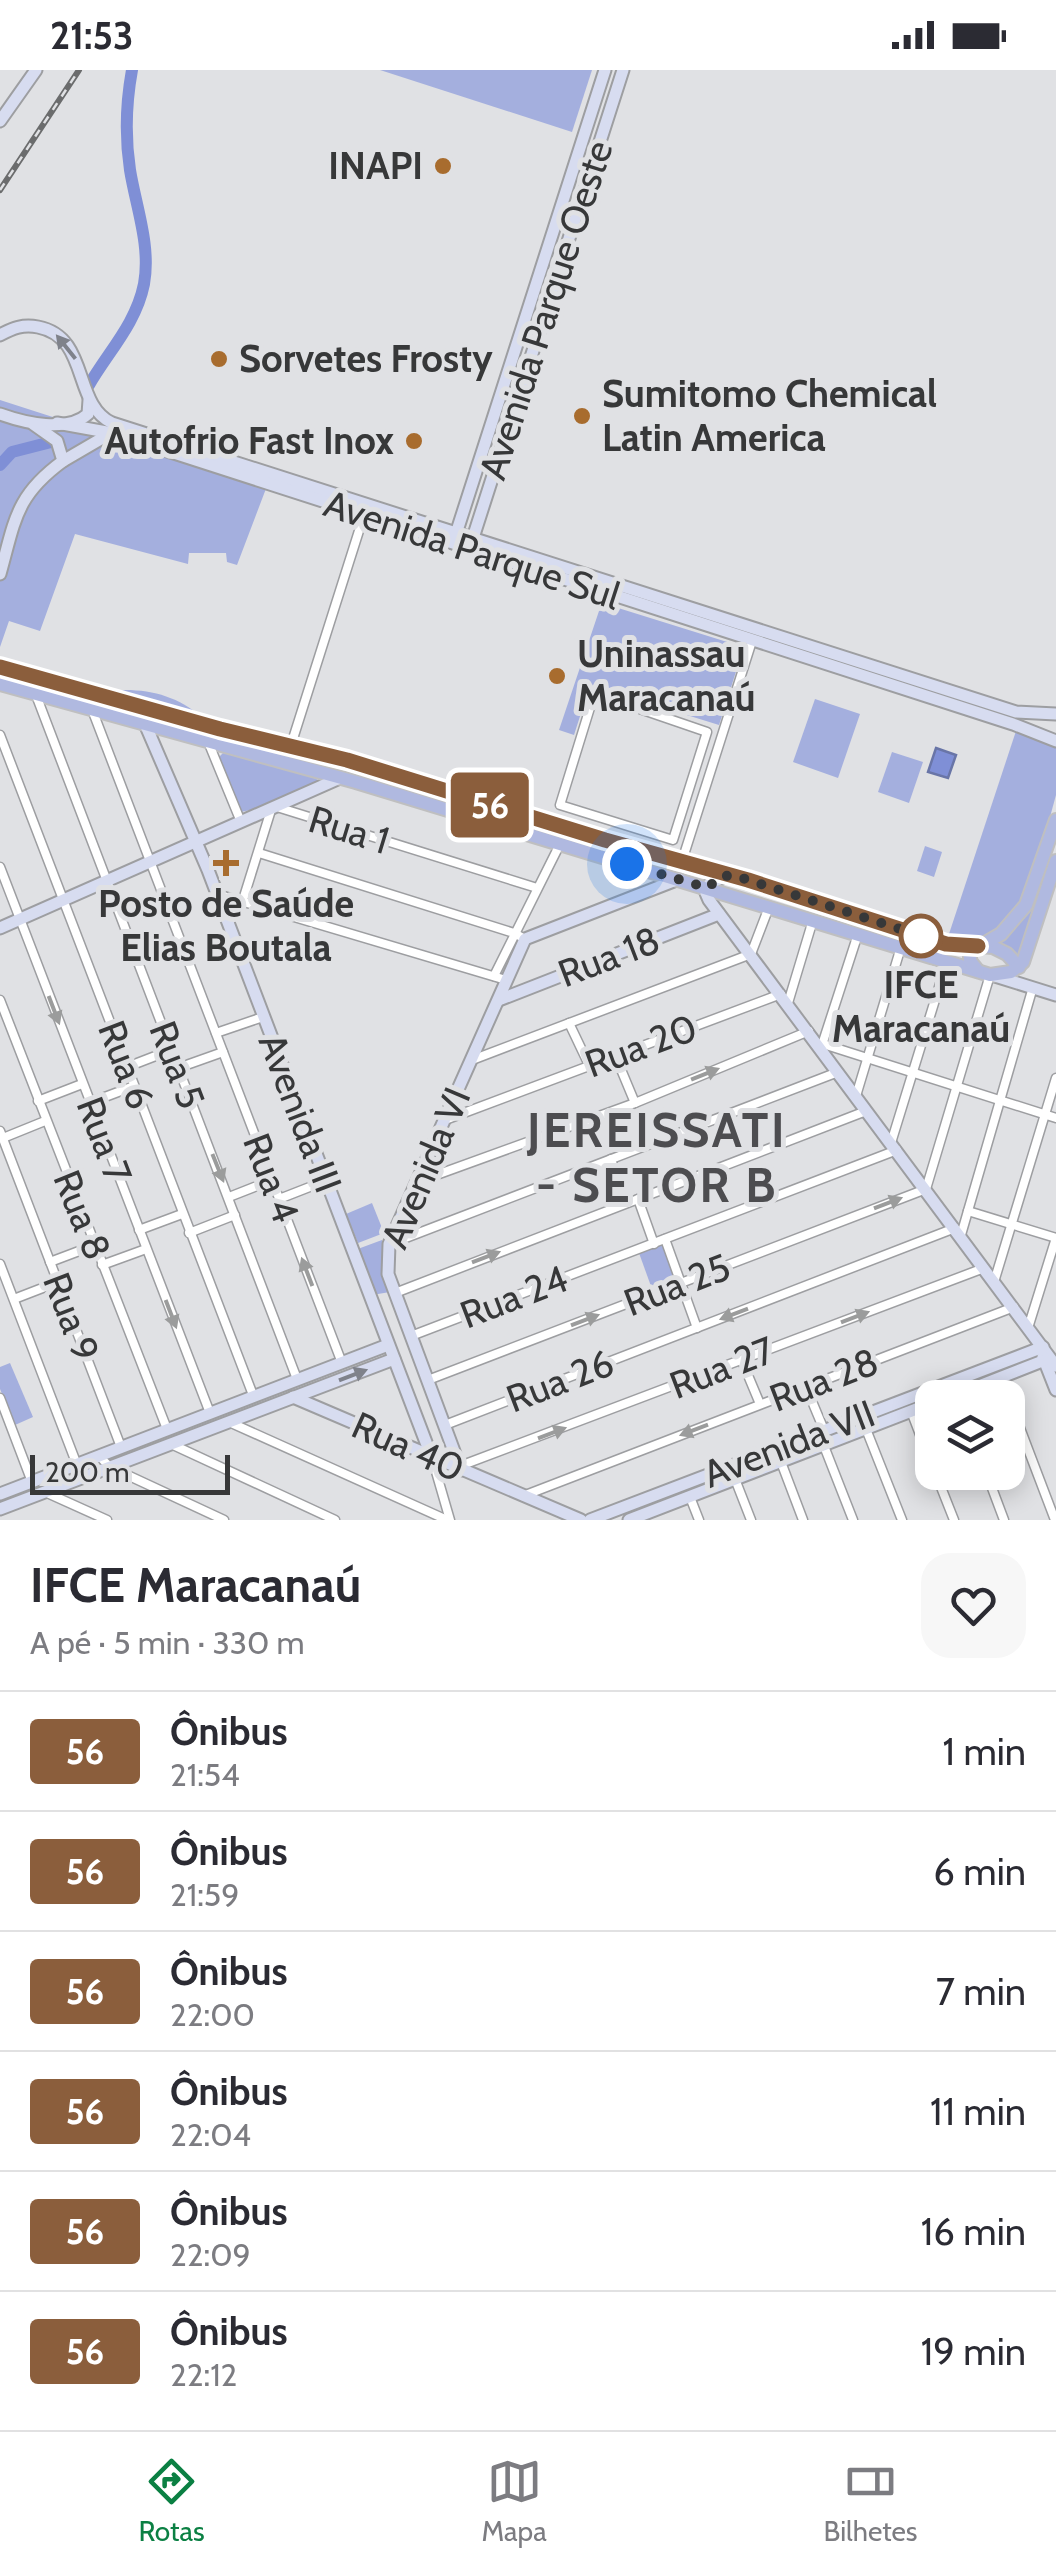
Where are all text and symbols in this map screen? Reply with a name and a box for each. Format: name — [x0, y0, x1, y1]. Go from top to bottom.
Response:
text: 21:53 — [50, 12, 133, 59]
street label: Avenida Parque Oeste — [469, 135, 622, 485]
place label: INAPI — [328, 142, 423, 189]
marker: INAPI — [432, 155, 454, 177]
one-way arrow — [55, 334, 77, 360]
place label: Sorvetes Frosty — [239, 335, 493, 382]
marker: Sorvetes Frosty — [208, 348, 230, 370]
place label: Sumitomo Chemical Latin America — [602, 370, 937, 461]
marker: Sumitomo Chemical Latin America — [571, 405, 593, 427]
place label: Autofrio Fast Inox — [104, 417, 394, 464]
marker: Autofrio Fast Inox — [403, 430, 425, 452]
street label: Avenida Parque Sul — [318, 480, 626, 619]
place label: Uninassau Maracanaú — [577, 630, 756, 721]
marker: Uninassau Maracanaú — [546, 665, 568, 687]
line badge: 56 — [445, 772, 535, 838]
text: 56 — [471, 784, 509, 827]
street label: Rua 1 — [303, 795, 395, 864]
your location — [602, 839, 652, 889]
marker: Posto de Saúde Elias Boutala — [213, 850, 239, 876]
place label: Posto de Saúde Elias Boutala — [98, 880, 354, 971]
marker: IFCE Maracanaú — [900, 915, 942, 957]
street label: Rua 18 — [552, 916, 666, 997]
place label: IFCE Maracanaú — [832, 961, 1010, 1052]
one-way arrow — [47, 996, 62, 1026]
street label: Rua 20 — [578, 1004, 703, 1087]
street label: Rua 6 — [88, 1014, 165, 1116]
street label: Rua 5 — [139, 1015, 215, 1115]
street label: Avenida III — [249, 1027, 352, 1199]
one-way arrow — [690, 1066, 720, 1082]
street label: Avenida VI — [371, 1080, 480, 1255]
street label: Rua 7 — [67, 1090, 142, 1189]
district label: JEREISSATI - SETOR B — [526, 1101, 787, 1214]
street label: Rua 4 — [233, 1127, 310, 1229]
one-way arrow — [210, 1153, 226, 1183]
street label: Rua 8 — [43, 1163, 122, 1266]
one-way arrow — [874, 1195, 904, 1211]
street label: Rua 25 — [617, 1243, 736, 1326]
one-way arrow — [471, 1249, 501, 1265]
street label: Rua 24 — [454, 1255, 574, 1338]
one-way arrow — [299, 1257, 314, 1287]
street label: Rua 9 — [33, 1266, 110, 1368]
one-way arrow — [164, 1299, 180, 1329]
one-way arrow — [718, 1306, 748, 1322]
one-way arrow — [841, 1309, 871, 1324]
one-way arrow — [570, 1312, 600, 1327]
street label: Rua 27 — [663, 1326, 781, 1409]
street label: Rua 28 — [763, 1338, 885, 1422]
street label: Rua 26 — [500, 1339, 620, 1422]
one-way arrow — [338, 1367, 368, 1382]
map controls — [915, 1380, 1025, 1490]
button: layers — [915, 1380, 1025, 1490]
street label: Avenida VII — [697, 1389, 881, 1498]
street label: Rua 40 — [345, 1401, 472, 1492]
one-way arrow — [678, 1422, 708, 1438]
one-way arrow — [537, 1425, 567, 1440]
scale bar — [30, 1450, 230, 1494]
text: 200 m — [45, 1455, 130, 1489]
button: heart — [921, 1553, 1026, 1658]
text: IFCE Maracanaú — [30, 1556, 361, 1614]
text: A pé · 5 min · 330 m — [30, 1623, 305, 1662]
text: Ônibus — [170, 1708, 287, 1755]
text: 1 min — [942, 1728, 1026, 1775]
text: 56 — [66, 1730, 104, 1773]
text: 21:54 — [170, 1755, 240, 1794]
text: Ônibus — [170, 1828, 287, 1875]
text: 6 min — [933, 1848, 1026, 1895]
text: 56 — [66, 1850, 104, 1893]
text: 21:59 — [170, 1875, 239, 1914]
text: Ônibus — [170, 1948, 287, 1995]
text: 7 min — [936, 1968, 1026, 2015]
text: 56 — [66, 1970, 104, 2013]
text: 22:00 — [170, 1995, 255, 2034]
text: Ônibus — [170, 2068, 287, 2115]
text: 11 min — [930, 2088, 1026, 2135]
text: 56 — [66, 2090, 104, 2133]
text: 22:04 — [170, 2115, 251, 2154]
text: Ônibus — [170, 2188, 287, 2235]
text: 16 min — [921, 2208, 1026, 2255]
text: 56 — [66, 2210, 104, 2253]
text: 22:09 — [170, 2235, 251, 2274]
text: Ônibus — [170, 2308, 287, 2355]
text: 19 min — [921, 2328, 1026, 2375]
text: 56 — [66, 2330, 104, 2373]
text: 22:12 — [170, 2355, 237, 2394]
tab: Rotas — [139, 2454, 205, 2548]
tab: Mapa — [482, 2454, 547, 2548]
tab: Bilhetes — [824, 2454, 917, 2548]

